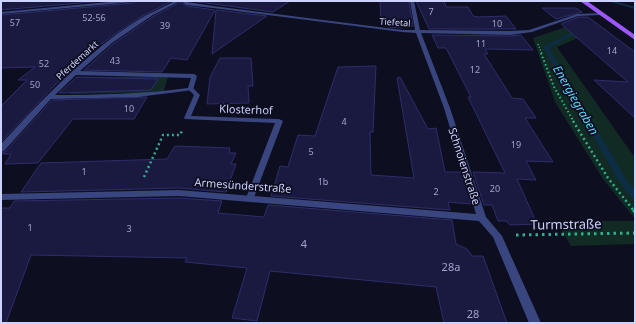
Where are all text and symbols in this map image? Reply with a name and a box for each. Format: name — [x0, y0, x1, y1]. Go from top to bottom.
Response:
house number: 7 — [428, 5, 434, 18]
house number: 52-56 — [82, 11, 106, 24]
street label: Tiefetal — [379, 14, 411, 30]
house number: 57 — [10, 16, 20, 29]
house number: 10 — [492, 17, 502, 30]
house number: 39 — [160, 19, 170, 32]
street label: Pferdemarkt — [53, 37, 102, 83]
house number: 11 — [476, 37, 486, 50]
house number: 14 — [607, 44, 617, 57]
house number: 43 — [110, 54, 120, 67]
house number: 52 — [39, 57, 49, 70]
water label: Energiegraben — [549, 62, 603, 138]
house number: 12 — [470, 63, 480, 76]
house number: 50 — [30, 78, 40, 91]
street label: Klosterhof — [219, 101, 274, 117]
house number: 10 — [124, 102, 134, 115]
house number: 4 — [341, 115, 347, 128]
street label: Schnoienstraße — [445, 125, 485, 207]
house number: 19 — [511, 138, 521, 151]
house number: 5 — [308, 145, 314, 158]
house number: 1 — [81, 165, 87, 178]
street label: Armesünderstraße — [194, 174, 292, 196]
house number: 1b — [318, 175, 329, 188]
house number: 20 — [490, 182, 500, 195]
house number: 2 — [433, 185, 439, 198]
street label: Turmstraße — [530, 214, 602, 234]
house number: 1 — [27, 221, 33, 234]
house number: 3 — [126, 222, 132, 235]
house number: 4 — [301, 236, 308, 251]
house number: 28a — [442, 259, 460, 274]
house number: 28 — [467, 306, 479, 321]

